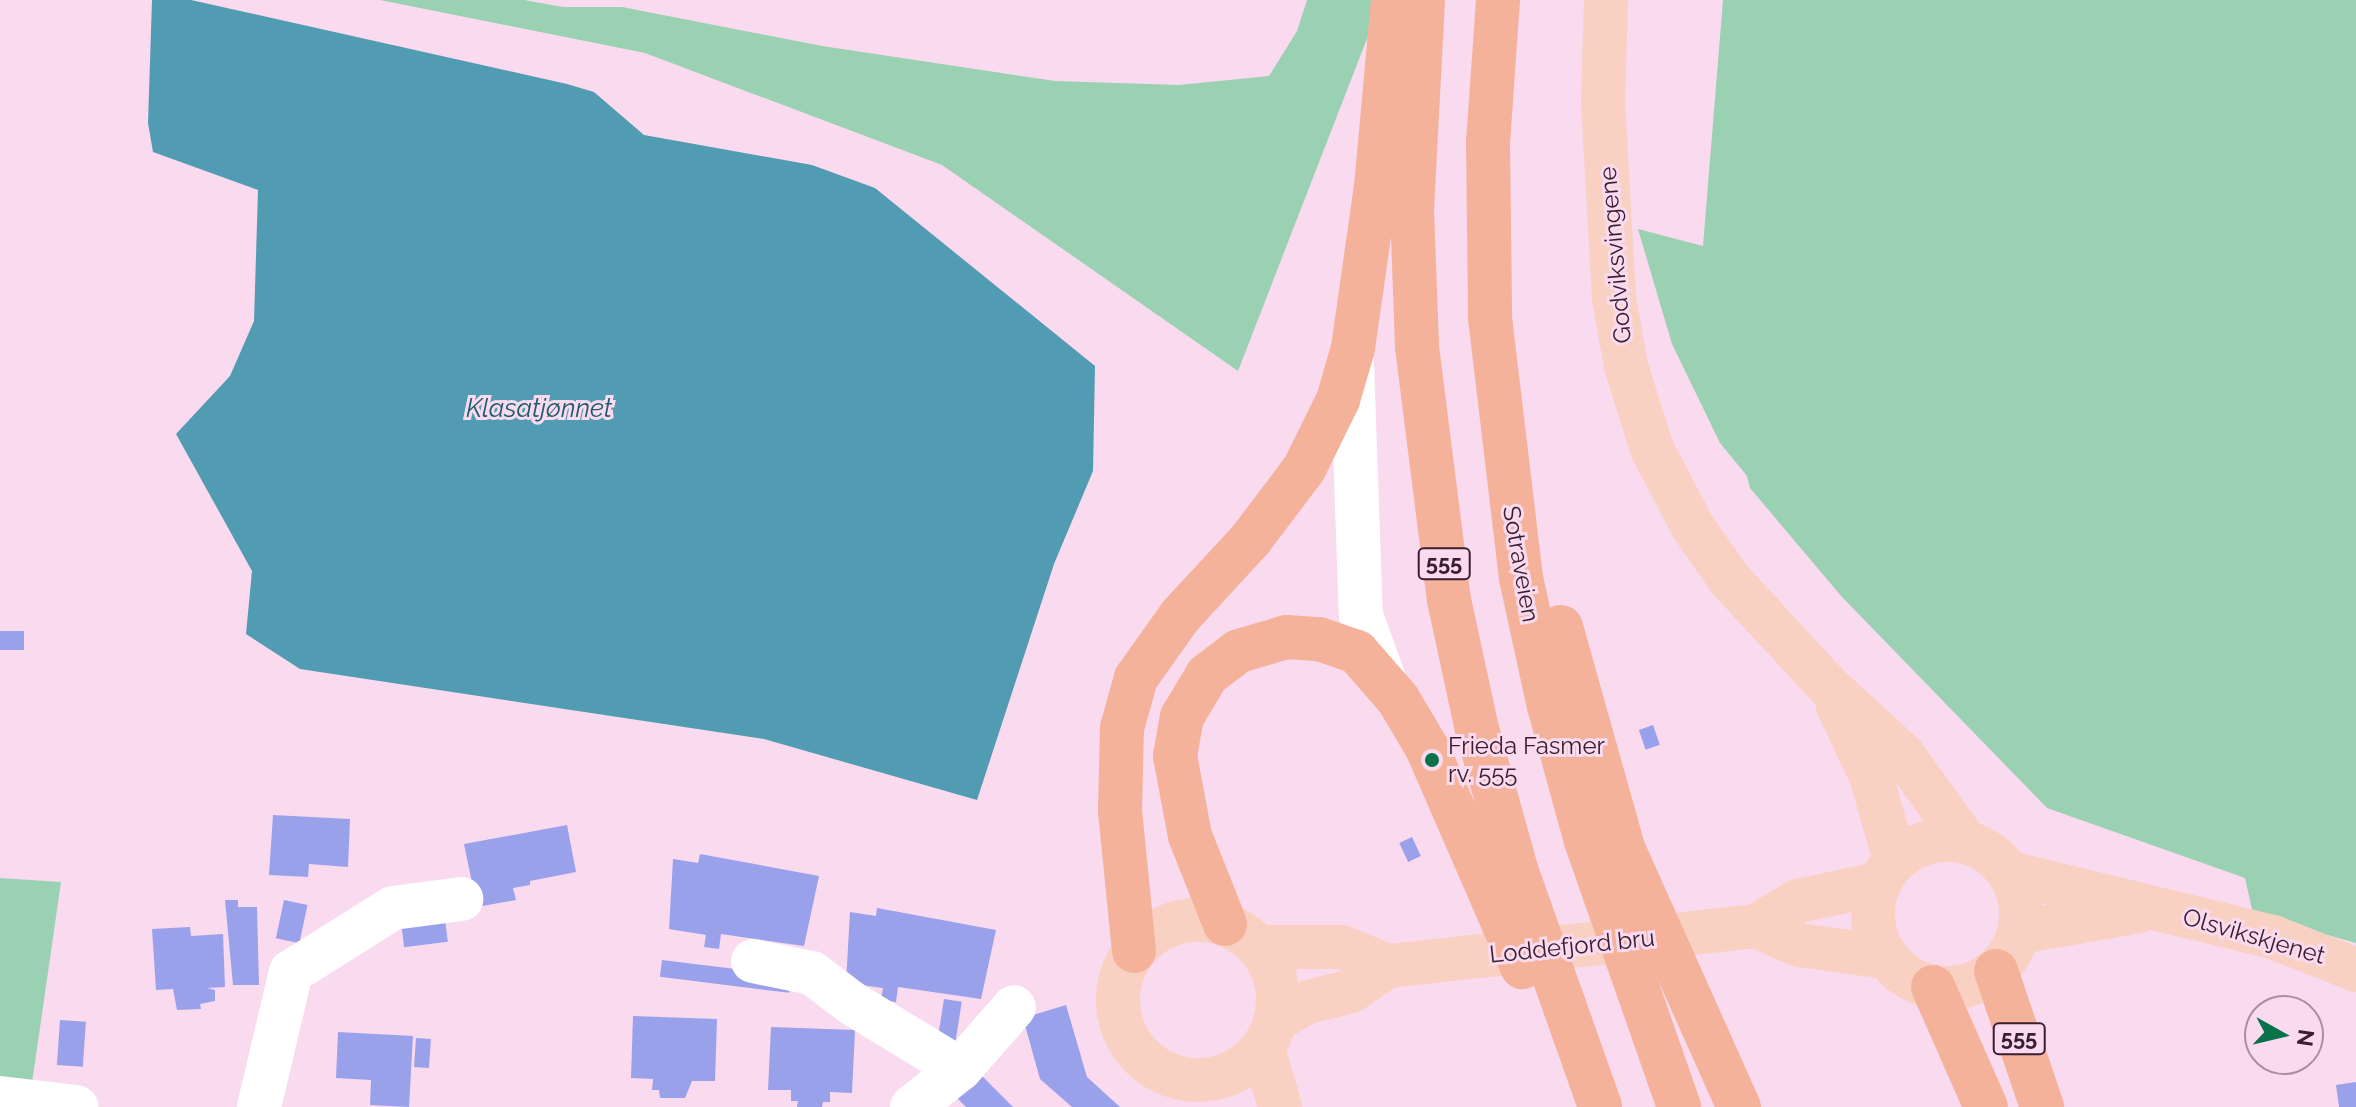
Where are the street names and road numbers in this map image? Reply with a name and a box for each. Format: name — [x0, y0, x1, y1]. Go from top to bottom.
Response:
street label: Godviksvingene — [1593, 165, 1637, 345]
street label: Sotraveien — [1497, 504, 1545, 624]
road number: 555 — [1416, 546, 1472, 582]
street label: Olsvikskjenet — [2180, 902, 2328, 970]
street label: Loddefjord bru — [1488, 923, 1656, 969]
road number: 555 — [1991, 1021, 2047, 1057]

